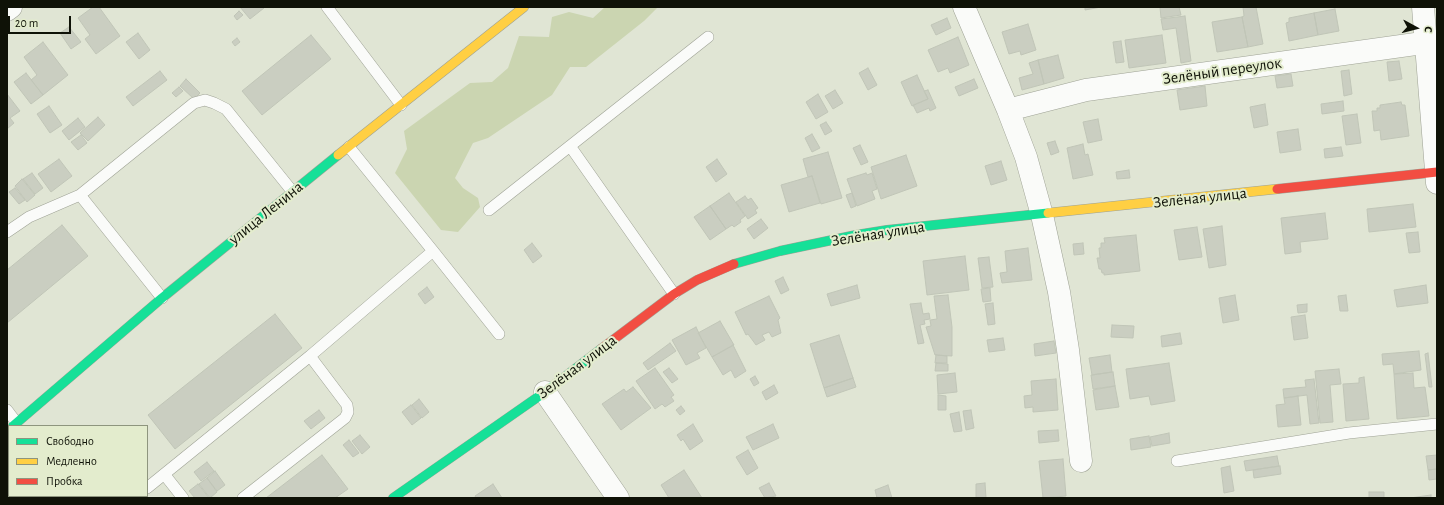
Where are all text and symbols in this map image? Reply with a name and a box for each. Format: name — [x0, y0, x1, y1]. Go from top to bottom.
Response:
scale bar — [10, 8, 73, 34]
north arrow — [1396, 8, 1436, 48]
text: 20 m — [15, 17, 38, 29]
text: С — [1423, 26, 1434, 33]
street label: Зелёный переулок — [1161, 53, 1283, 89]
street label: улица Ленина — [225, 177, 307, 249]
street label: Зелёная улица — [1152, 184, 1248, 212]
street label: Зелёная улица — [830, 217, 926, 251]
street label: Зелёная улица — [534, 331, 620, 403]
legend — [8, 425, 148, 497]
text: Свободно — [46, 435, 94, 447]
text: Медленно — [46, 455, 97, 467]
text: Пробка — [46, 475, 83, 487]

